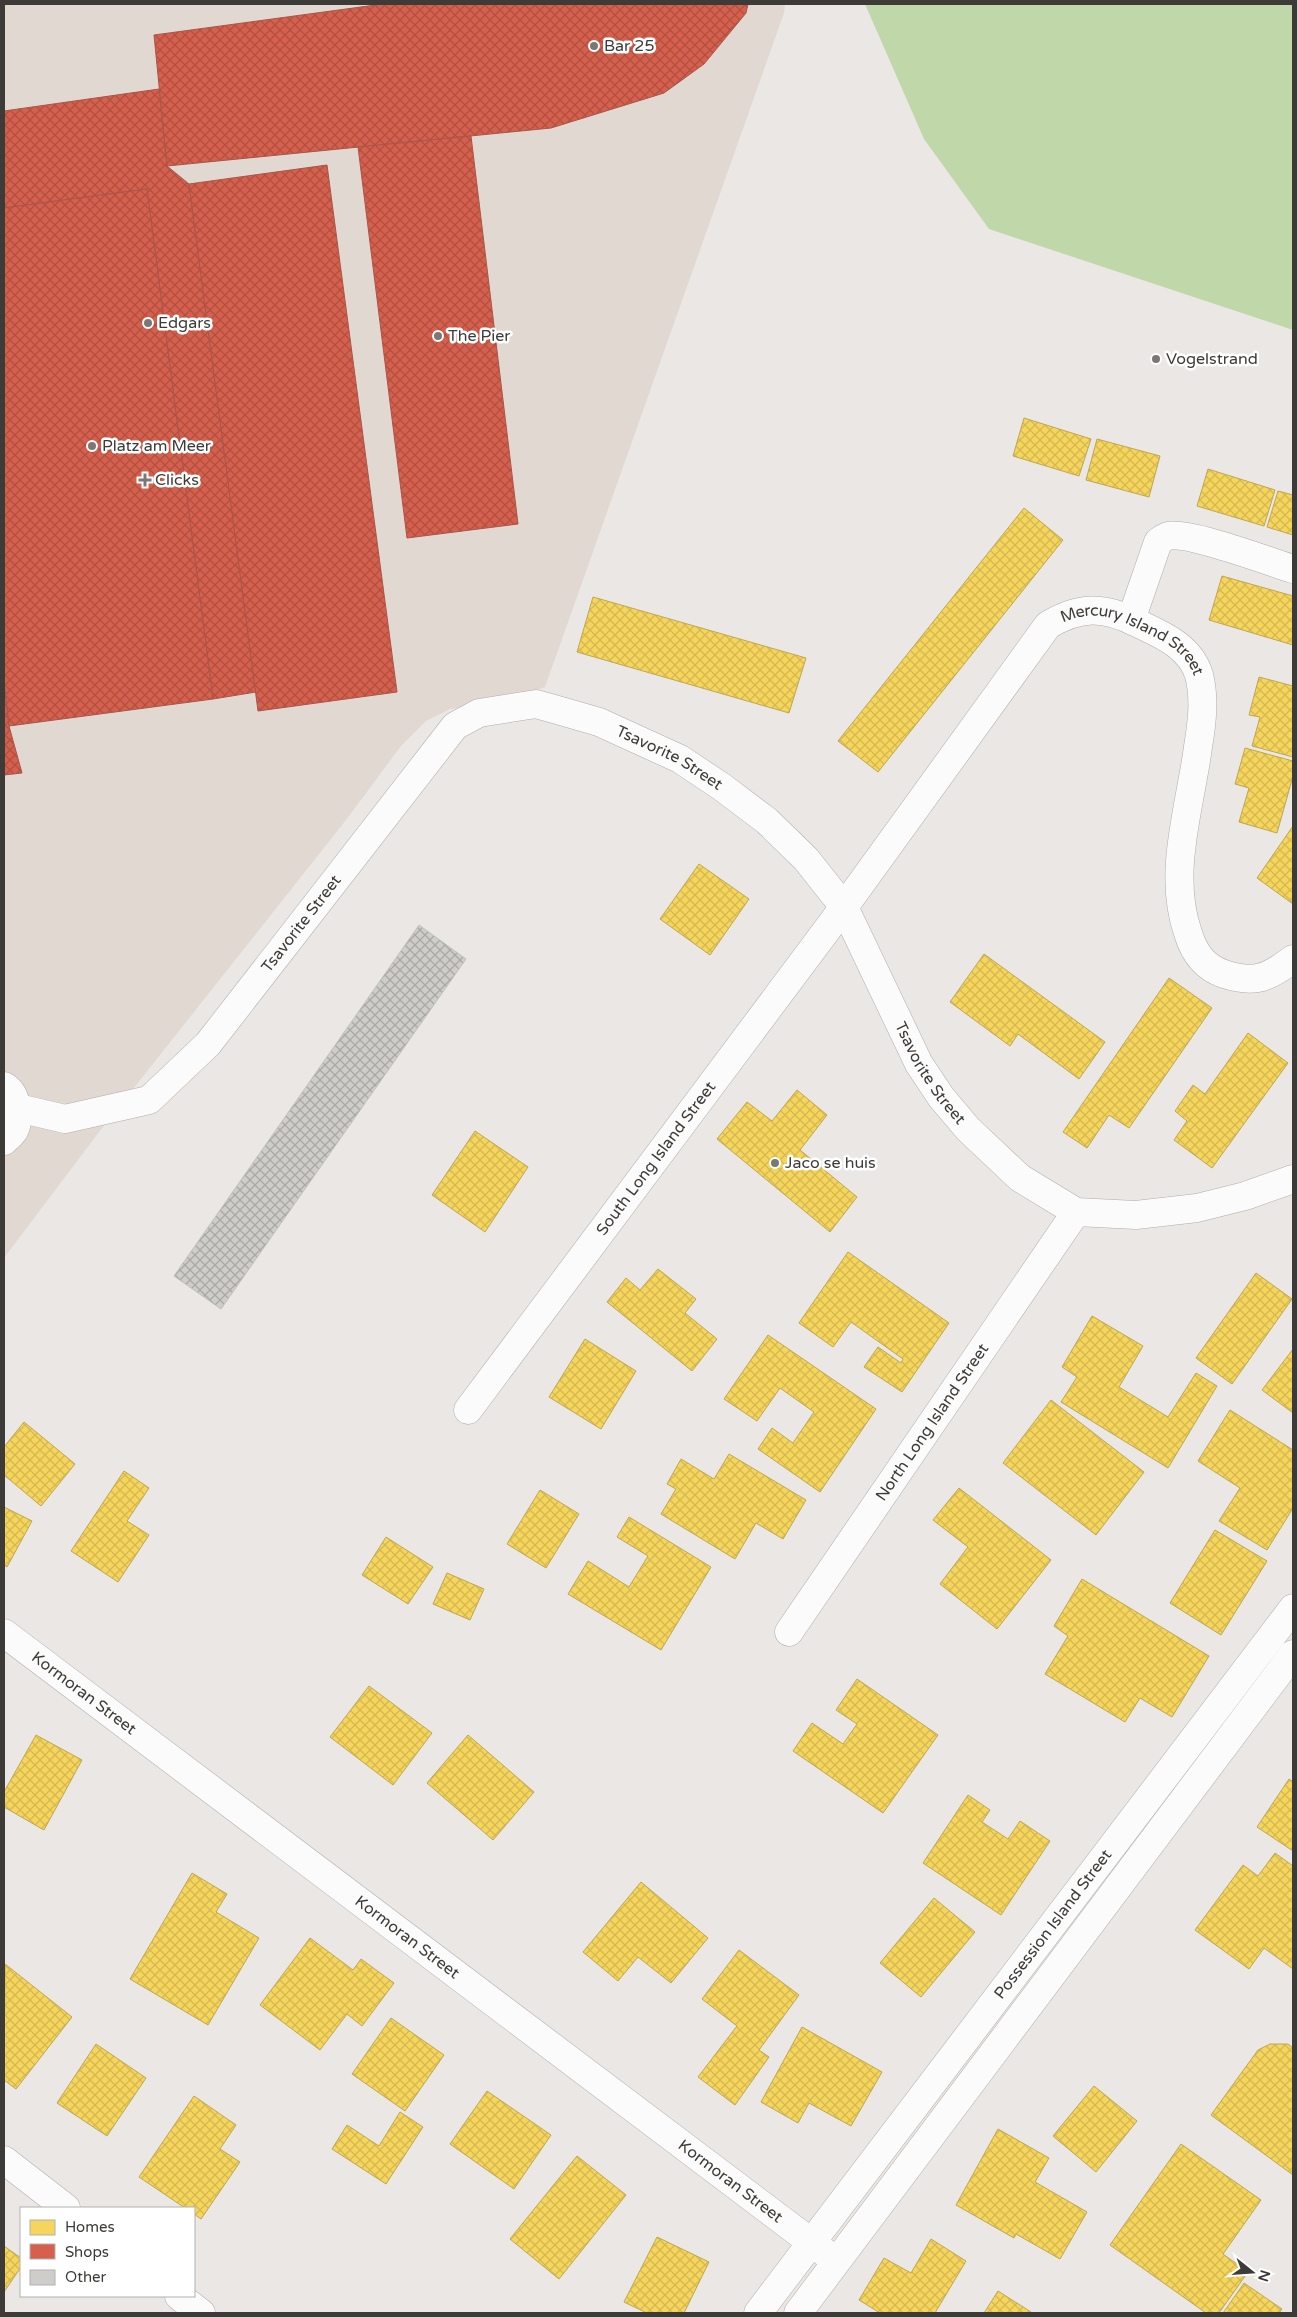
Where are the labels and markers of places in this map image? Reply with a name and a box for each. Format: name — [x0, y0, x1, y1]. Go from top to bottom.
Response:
place label: Bar 25 — [604, 36, 654, 56]
marker: Bar 25 — [588, 40, 600, 52]
place label: Edgars — [158, 313, 211, 333]
marker: Edgars — [142, 317, 154, 329]
place label: The Pier — [448, 326, 511, 346]
marker: The Pier — [432, 330, 444, 342]
place label: Vogelstrand — [1166, 349, 1258, 369]
marker: Vogelstrand — [1150, 353, 1162, 365]
place label: Platz am Meer — [102, 436, 212, 456]
marker: Platz am Meer — [86, 440, 98, 452]
place label: Clicks — [155, 470, 199, 490]
marker: Clicks — [139, 474, 151, 486]
place label: Jaco se huis — [785, 1153, 876, 1173]
marker: Jaco se huis — [769, 1157, 781, 1169]

